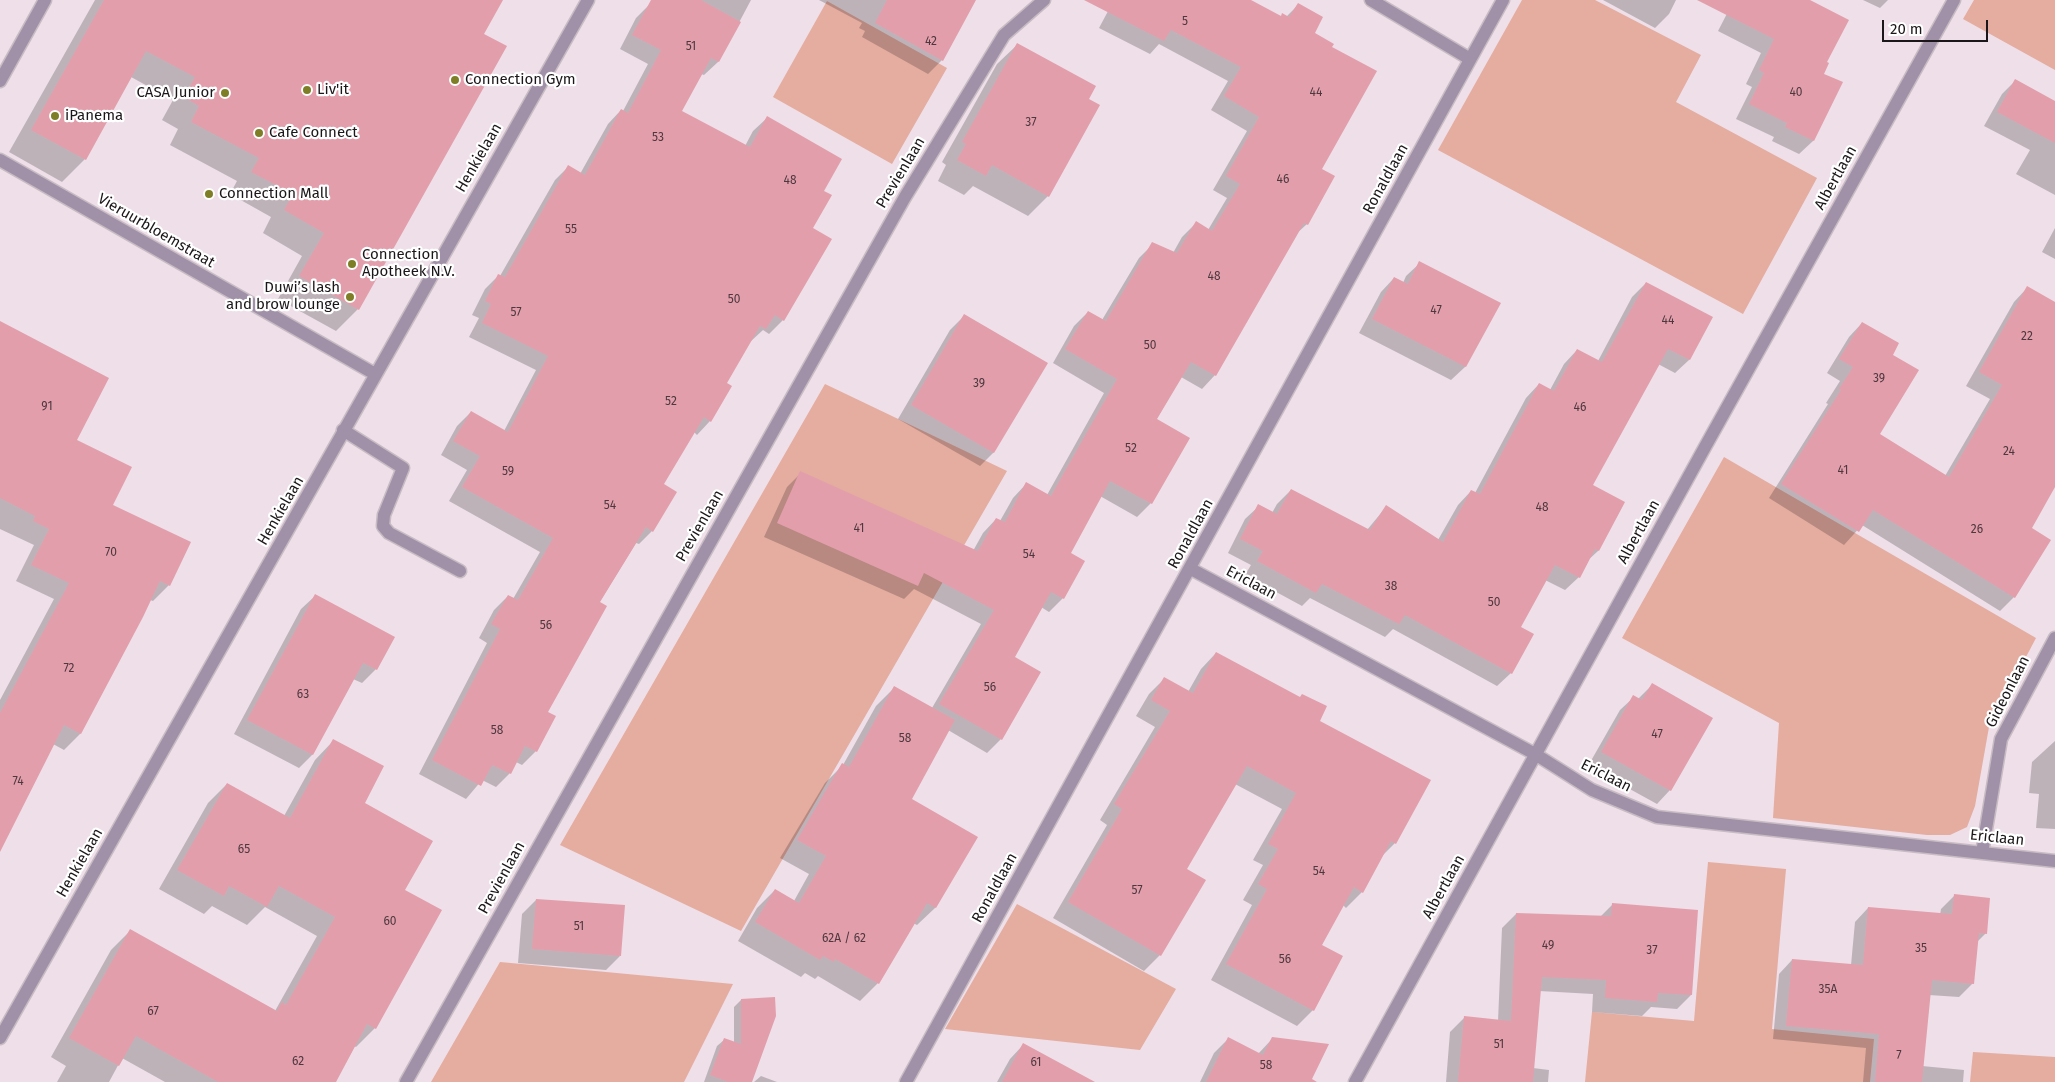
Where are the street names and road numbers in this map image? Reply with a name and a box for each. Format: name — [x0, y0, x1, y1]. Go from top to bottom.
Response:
street label: Henkielaan — [452, 120, 506, 196]
street label: Previenlaan — [873, 134, 929, 212]
street label: Ronaldlaan — [1359, 141, 1413, 217]
street label: Albertlaan — [1811, 143, 1861, 213]
street label: Vieruurbloemstraat — [94, 190, 218, 272]
street label: Henkielaan — [254, 473, 308, 549]
street label: Previenlaan — [672, 487, 728, 565]
street label: Ronaldlaan — [1164, 496, 1218, 572]
street label: Albertlaan — [1614, 497, 1664, 567]
street label: Ericlaan — [1223, 562, 1279, 604]
street label: Gideonlaan — [1982, 653, 2034, 731]
street label: Ericlaan — [1578, 756, 1634, 796]
street label: Henkielaan — [53, 825, 107, 901]
street label: Ericlaan — [1969, 826, 2025, 850]
street label: Previenlaan — [475, 839, 529, 917]
street label: Ronaldlaan — [968, 850, 1022, 926]
street label: Albertlaan — [1419, 852, 1469, 922]

